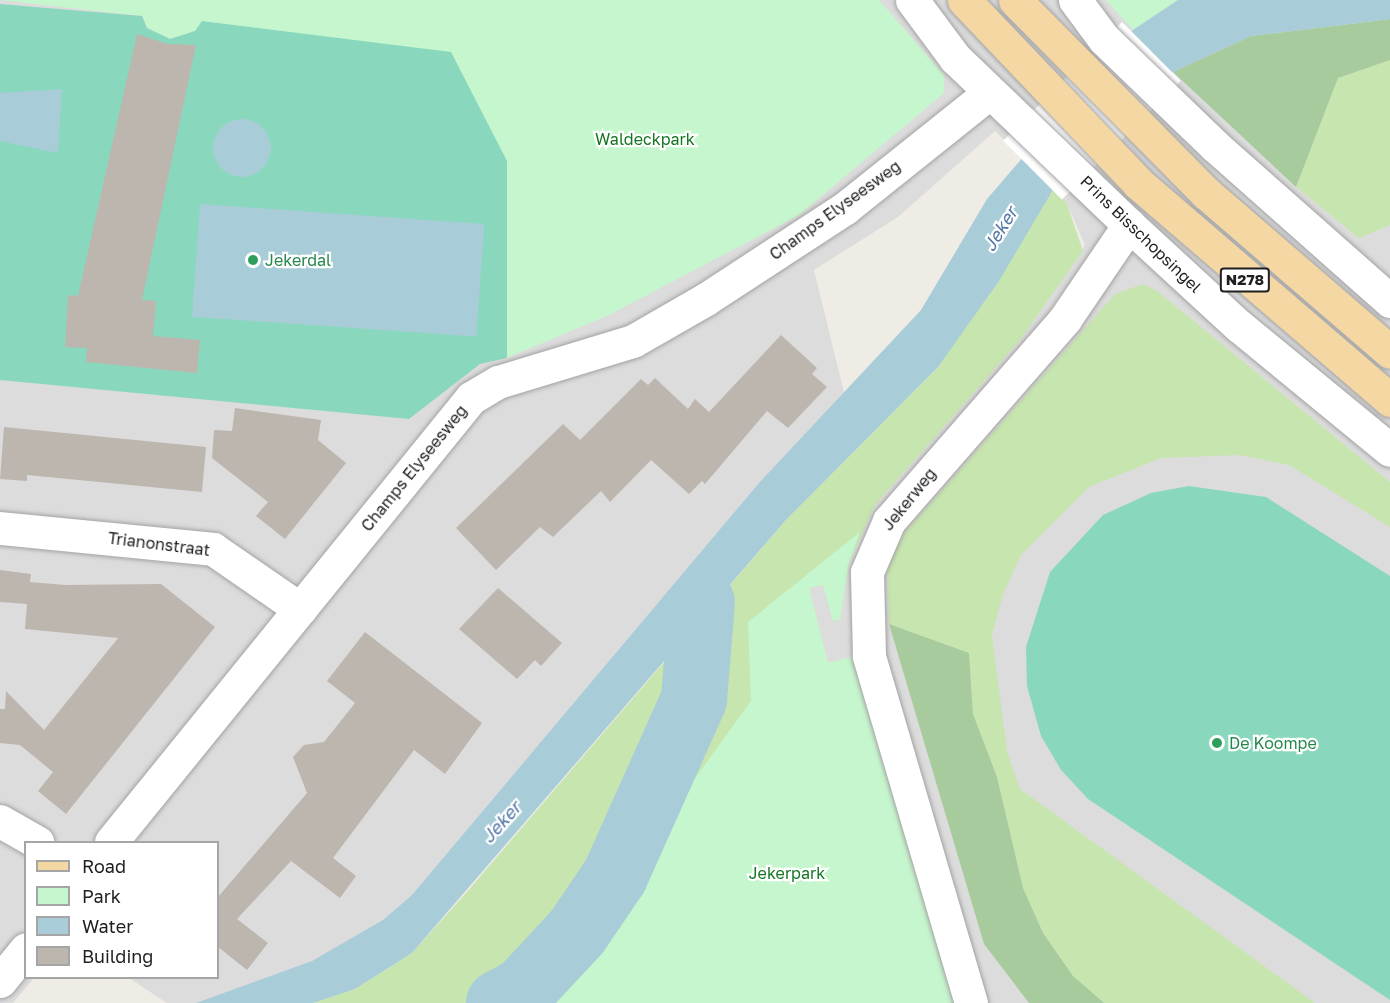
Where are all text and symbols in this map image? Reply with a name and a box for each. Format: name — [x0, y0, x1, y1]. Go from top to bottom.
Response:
park label: Waldeckpark — [595, 129, 695, 149]
street label: Champs Elyseesweg — [766, 156, 904, 264]
street label: Prins Bisschopsingel — [1077, 171, 1205, 297]
water label: Jeker — [978, 203, 1022, 255]
place label: Jekerdal — [265, 250, 331, 270]
marker: Jekerdal — [246, 253, 260, 267]
road number: N278 — [1220, 268, 1270, 292]
street label: Champs Elyseesweg — [357, 401, 471, 535]
street label: Jekerweg — [878, 464, 940, 534]
street label: Trianonstraat — [107, 528, 211, 560]
place label: De Koompe — [1229, 733, 1317, 753]
marker: De Koompe — [1210, 736, 1224, 750]
water label: Jeker — [477, 797, 525, 847]
legend — [24, 841, 219, 979]
text: Road — [82, 855, 126, 877]
park label: Jekerpark — [749, 863, 825, 883]
text: Park — [82, 885, 121, 907]
text: Water — [82, 915, 133, 937]
text: Building — [82, 945, 153, 967]

